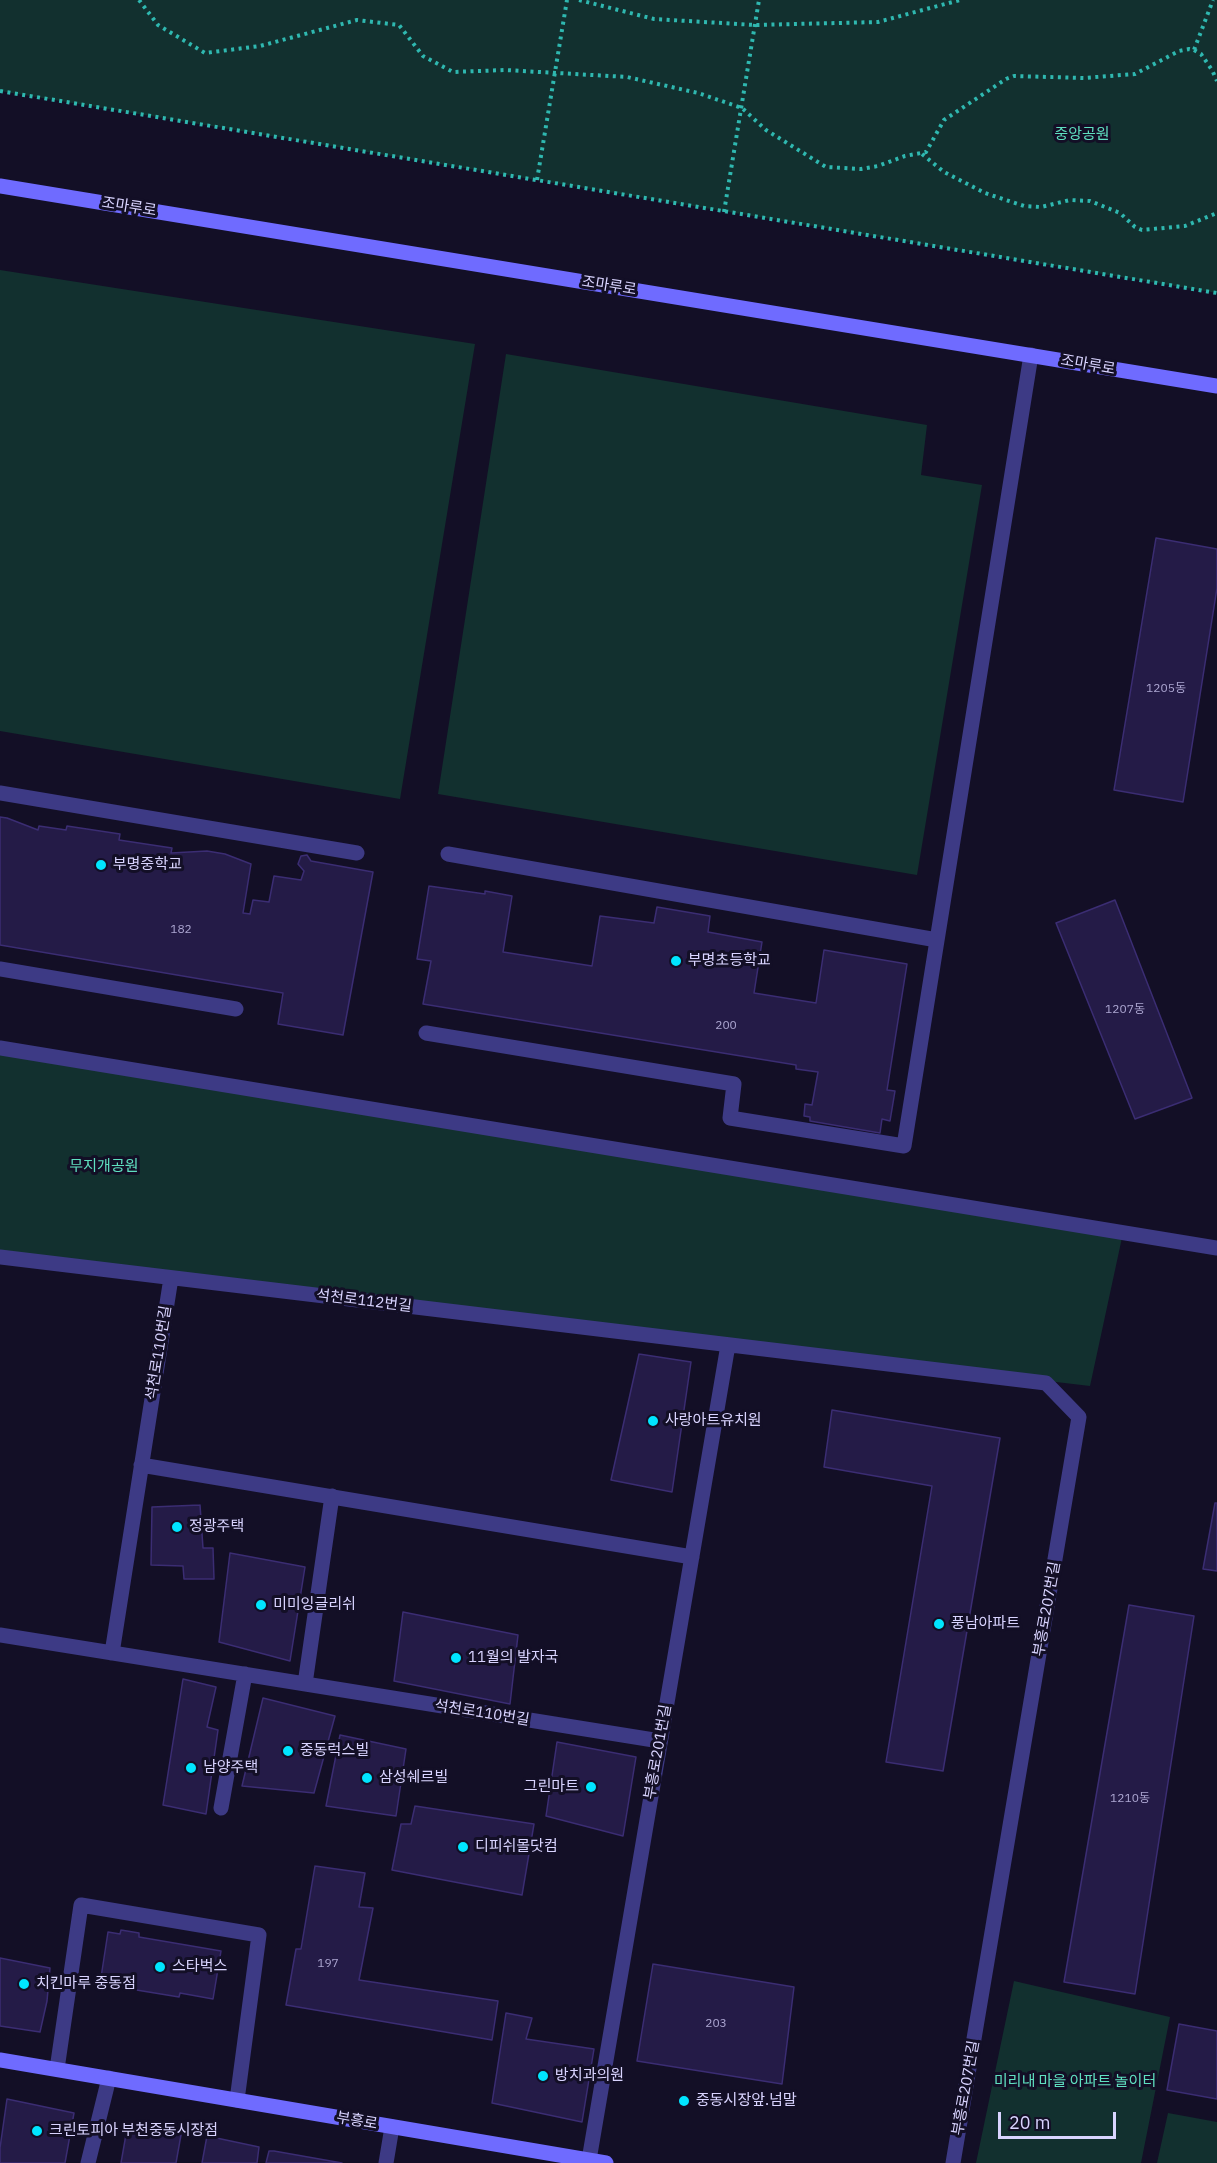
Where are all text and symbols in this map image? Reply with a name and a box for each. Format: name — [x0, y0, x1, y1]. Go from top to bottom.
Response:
park label: 중앙공원 — [1054, 126, 1110, 144]
street label: 조마루로 — [100, 194, 158, 220]
street label: 조마루로 — [580, 273, 638, 299]
street label: 조마루로 — [1059, 351, 1117, 379]
house number: 1205동 — [1146, 682, 1186, 696]
place label: 부명중학교 — [113, 856, 182, 874]
marker: 부명중학교 — [94, 858, 108, 872]
house number: 182 — [170, 923, 192, 937]
place label: 부명초등학교 — [688, 952, 771, 970]
marker: 부명초등학교 — [669, 954, 683, 968]
house number: 1207동 — [1105, 1003, 1145, 1017]
house number: 200 — [715, 1019, 737, 1033]
park label: 무지개공원 — [70, 1158, 138, 1176]
street label: 석천로112번길 — [315, 1286, 413, 1316]
street label: 석천로110번길 — [143, 1304, 175, 1402]
place label: 사랑아트유치원 — [665, 1412, 762, 1430]
marker: 사랑아트유치원 — [646, 1414, 660, 1428]
place label: 정광주택 — [189, 1518, 244, 1536]
marker: 정광주택 — [170, 1520, 184, 1534]
street label: 부흥로207번길 — [1030, 1560, 1064, 1658]
place label: 미미잉글리쉬 — [273, 1596, 356, 1614]
marker: 미미잉글리쉬 — [254, 1598, 268, 1612]
place label: 풍남아파트 — [951, 1615, 1020, 1633]
marker: 풍남아파트 — [932, 1617, 946, 1631]
place label: 11월의 발자국 — [468, 1649, 559, 1667]
marker: 11월의 발자국 — [449, 1651, 463, 1665]
street label: 석천로110번길 — [433, 1697, 531, 1729]
street label: 부흥로201번길 — [641, 1703, 675, 1801]
place label: 중동럭스빌 — [300, 1742, 369, 1760]
marker: 중동럭스빌 — [281, 1744, 295, 1758]
place label: 남양주택 — [203, 1759, 258, 1777]
marker: 남양주택 — [184, 1761, 198, 1775]
place label: 삼성쉐르빌 — [379, 1769, 448, 1787]
marker: 삼성쉐르빌 — [360, 1771, 374, 1785]
place label: 그린마트 — [524, 1778, 579, 1796]
marker: 그린마트 — [584, 1780, 598, 1794]
house number: 1210동 — [1110, 1792, 1150, 1806]
place label: 디피쉬몰닷컴 — [475, 1838, 558, 1856]
marker: 디피쉬몰닷컴 — [456, 1840, 470, 1854]
house number: 197 — [317, 1957, 339, 1971]
place label: 스타벅스 — [172, 1958, 227, 1976]
marker: 스타벅스 — [153, 1960, 167, 1974]
place label: 치킨마루 중동점 — [36, 1975, 136, 1993]
marker: 치킨마루 중동점 — [17, 1977, 31, 1991]
house number: 203 — [705, 2017, 727, 2031]
street label: 부흥로207번길 — [949, 2039, 983, 2137]
place label: 방치과의원 — [555, 2067, 624, 2085]
marker: 방치과의원 — [536, 2069, 550, 2083]
park label: 미리내 마을 아파트 놀이터 — [994, 2073, 1156, 2091]
place label: 중동시장앞.넘말 — [696, 2092, 797, 2110]
marker: 중동시장앞.넘말 — [677, 2094, 691, 2108]
scale bar — [1001, 2100, 1120, 2138]
street label: 부흥로 — [335, 2109, 379, 2133]
text: 20 m — [1009, 2111, 1051, 2134]
place label: 크린토피아 부천중동시장점 — [49, 2122, 218, 2140]
marker: 크린토피아 부천중동시장점 — [30, 2124, 44, 2138]

